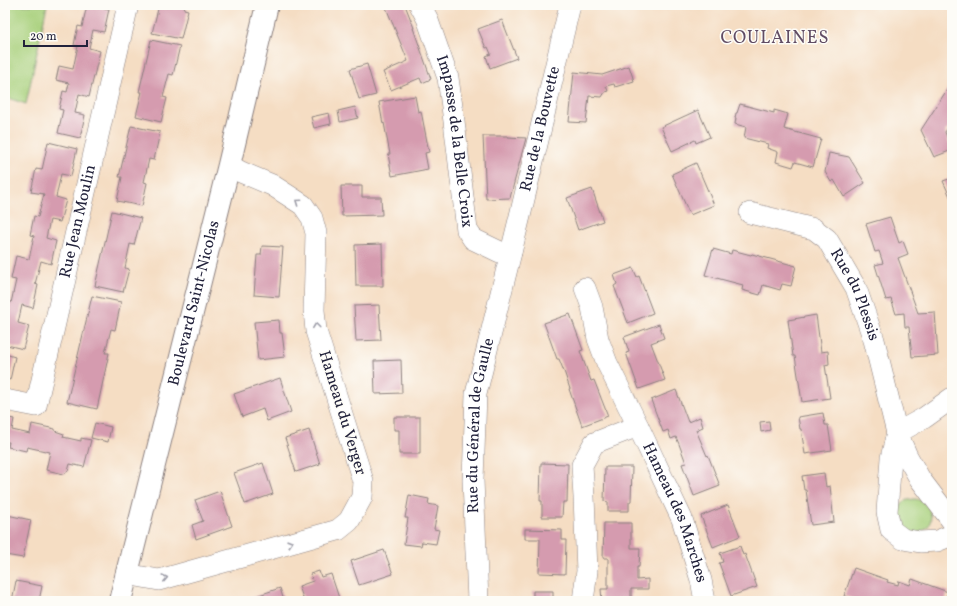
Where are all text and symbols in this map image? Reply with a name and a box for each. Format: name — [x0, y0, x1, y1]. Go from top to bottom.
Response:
scale bar — [24, 22, 87, 48]
district label: COULAINES — [721, 26, 829, 51]
text: 20 m — [30, 29, 57, 45]
street label: Impasse de la Belle Croix — [430, 52, 478, 229]
street label: Rue de la Bouvette — [515, 64, 566, 194]
street label: Rue Jean Moulin — [55, 163, 102, 280]
one-way arrow — [295, 199, 302, 207]
street label: Boulevard Saint-Nicolas — [163, 218, 226, 388]
street label: Rue du Plessis — [824, 245, 885, 344]
one-way arrow — [311, 323, 320, 329]
street label: Rue du Général de Gaulle — [462, 336, 500, 514]
street label: Hameau du Verger — [313, 348, 371, 478]
street label: Hameau des Marches — [637, 439, 712, 585]
one-way arrow — [286, 539, 293, 548]
one-way arrow — [161, 575, 168, 583]

